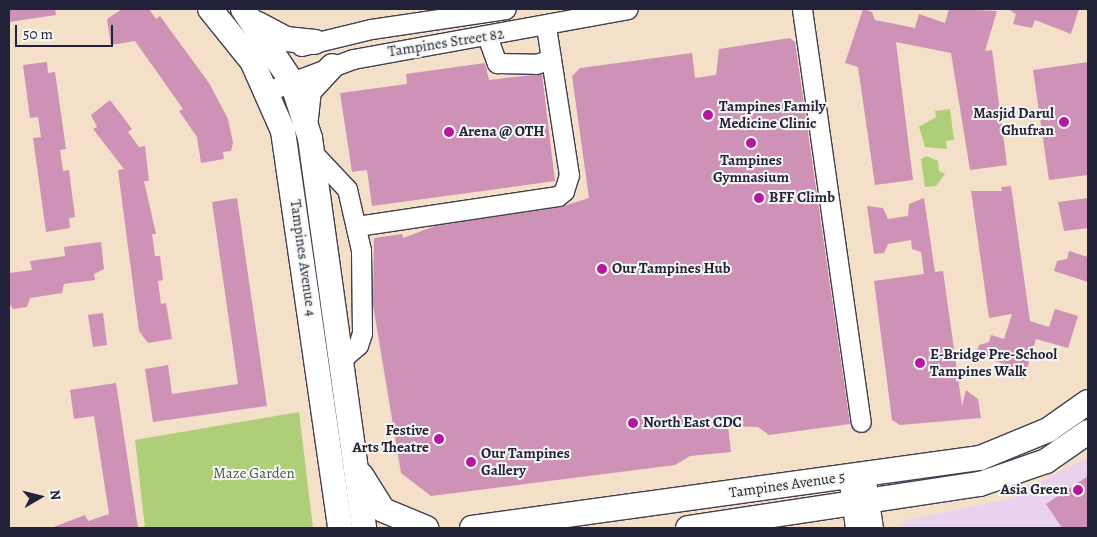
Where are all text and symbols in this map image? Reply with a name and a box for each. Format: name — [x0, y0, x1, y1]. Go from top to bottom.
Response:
scale bar — [18, 15, 115, 47]
text: 50 m — [23, 24, 53, 44]
street label: Tampines Street 82 — [387, 25, 505, 61]
place label: Tampines Family Medicine Clinic — [719, 97, 826, 132]
place label: Masjid Darul Ghufran — [973, 104, 1054, 139]
marker: Tampines Family Medicine Clinic — [701, 108, 715, 122]
marker: Masjid Darul Ghufran — [1058, 116, 1070, 128]
place label: Arena @ OTH — [459, 123, 545, 141]
marker: Arena @ OTH — [443, 126, 455, 138]
marker: Tampines Gymnasium — [745, 137, 757, 149]
place label: Tampines Gymnasium — [713, 151, 789, 186]
place label: BFF Climb — [769, 189, 835, 207]
marker: BFF Climb — [753, 192, 765, 204]
street label: Tampines Avenue 4 — [286, 199, 320, 317]
place label: Our Tampines Hub — [612, 260, 730, 278]
marker: Our Tampines Hub — [596, 263, 608, 275]
place label: E-Bridge Pre-School Tampines Walk — [930, 345, 1057, 380]
marker: E-Bridge Pre-School Tampines Walk — [914, 357, 926, 369]
place label: North East CDC — [643, 414, 742, 432]
marker: North East CDC — [627, 417, 639, 429]
place label: Festive Arts Theatre — [353, 421, 429, 456]
marker: Festive Arts Theatre — [433, 433, 445, 445]
place label: Our Tampines Gallery — [481, 444, 570, 479]
marker: Our Tampines Gallery — [465, 456, 477, 468]
park label: Maze Garden — [213, 465, 295, 483]
street label: Tampines Avenue 5 — [728, 468, 846, 502]
north arrow — [15, 472, 65, 522]
place label: Asia Green — [1000, 481, 1068, 499]
marker: Asia Green — [1072, 484, 1084, 496]
text: N — [45, 488, 65, 501]

